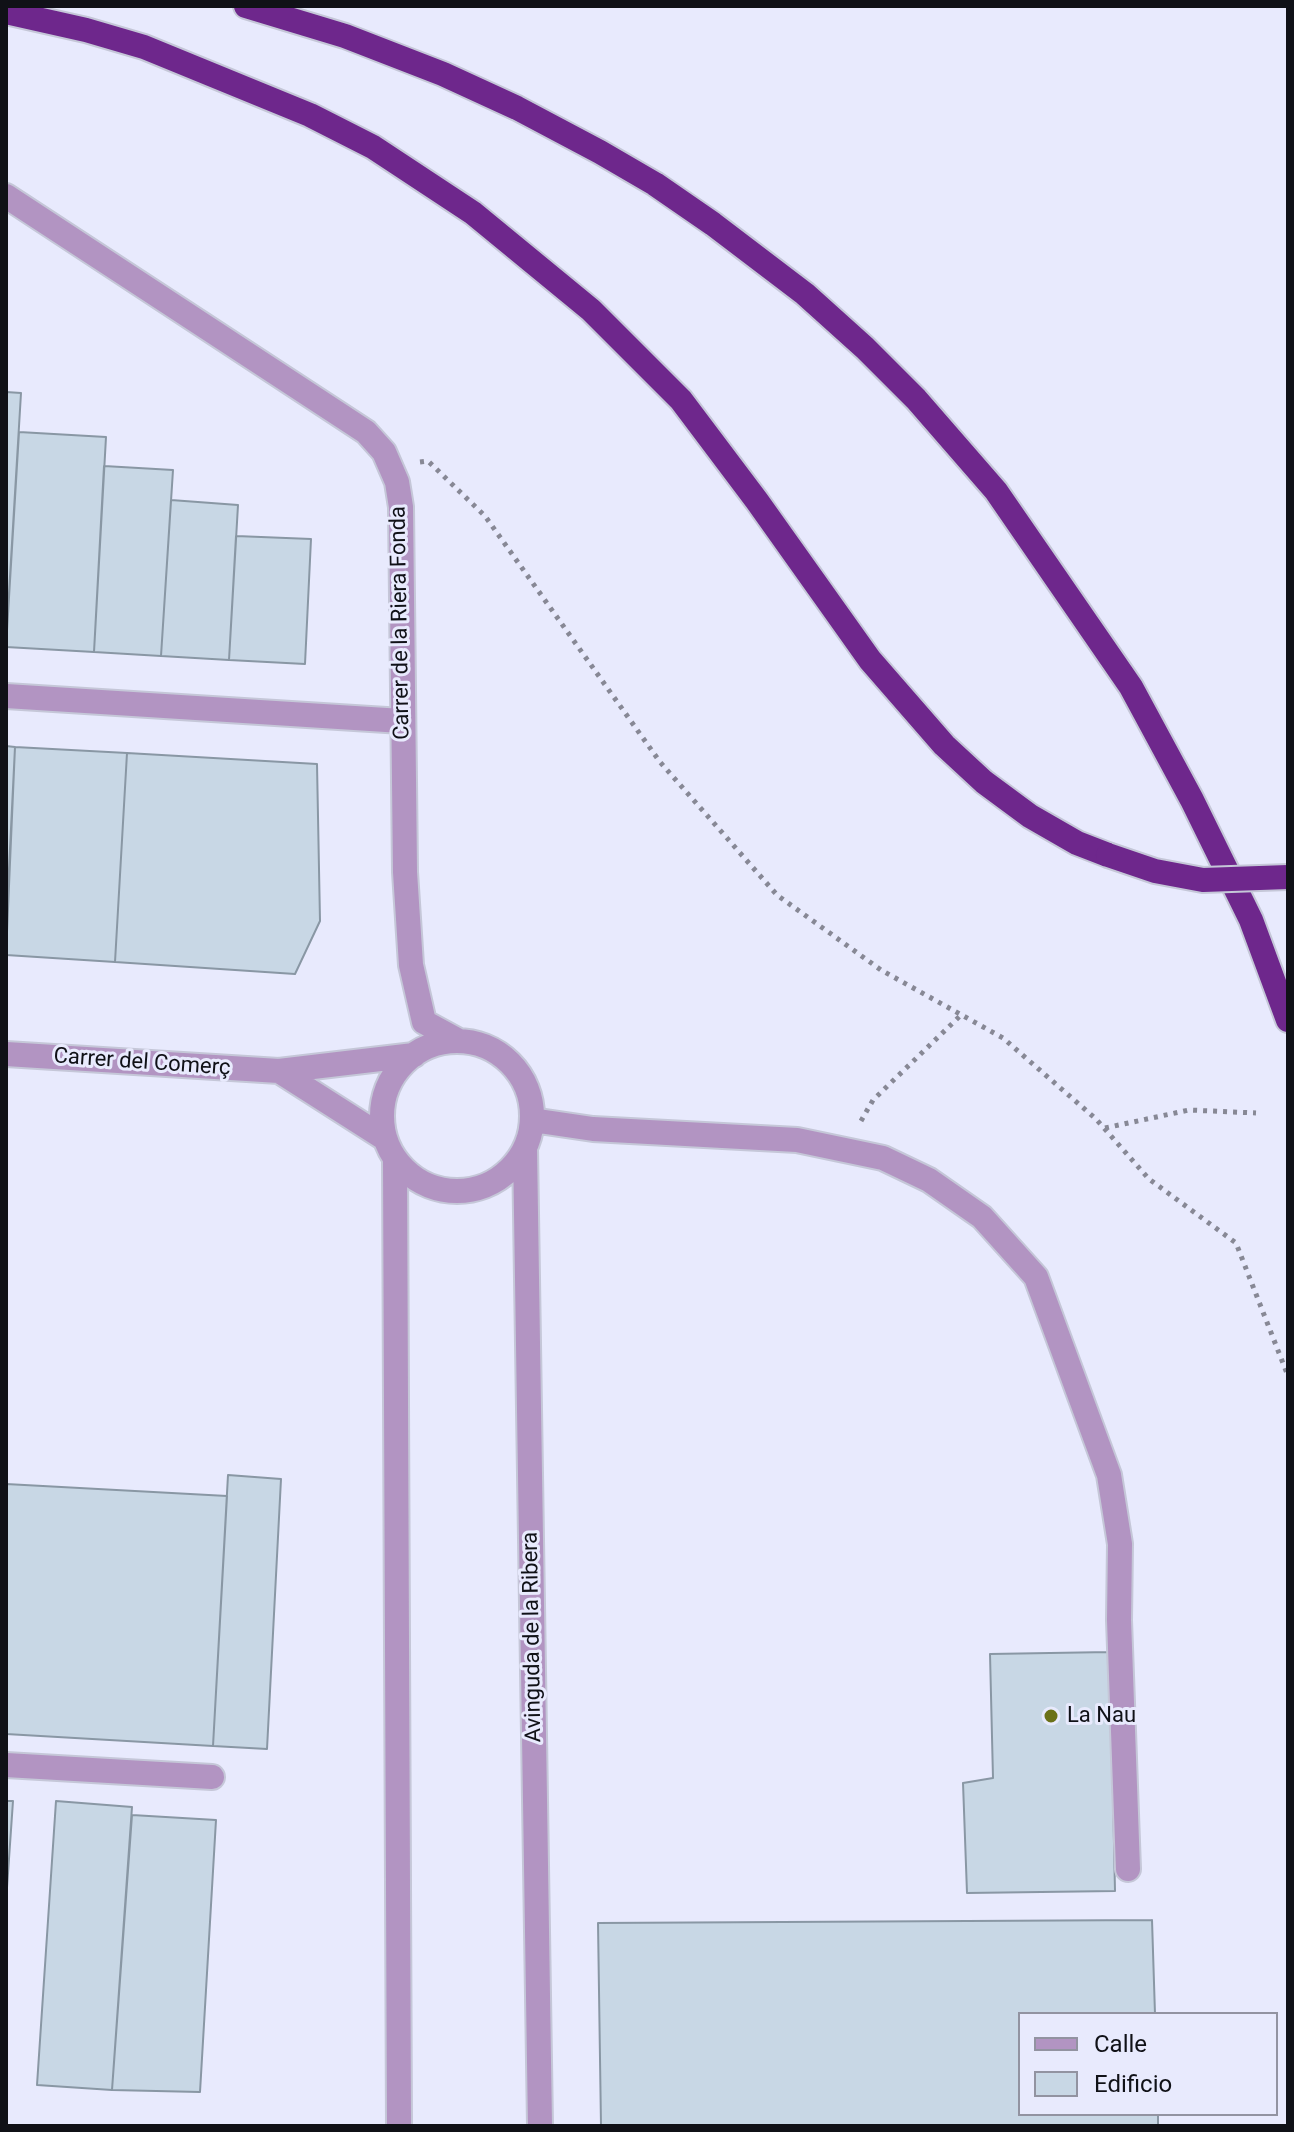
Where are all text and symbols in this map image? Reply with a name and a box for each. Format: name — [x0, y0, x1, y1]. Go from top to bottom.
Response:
street label: Carrer de la Riera Fonda — [386, 506, 416, 740]
street label: Carrer del Comerç — [53, 1044, 231, 1082]
street label: Avinguda de la Ribera — [518, 1532, 548, 1742]
place label: La Nau — [1067, 1703, 1136, 1729]
marker: La Nau — [1042, 1707, 1060, 1725]
legend — [1018, 2012, 1278, 2116]
text: Calle — [1094, 2030, 1147, 2058]
text: Edificio — [1094, 2070, 1172, 2098]

